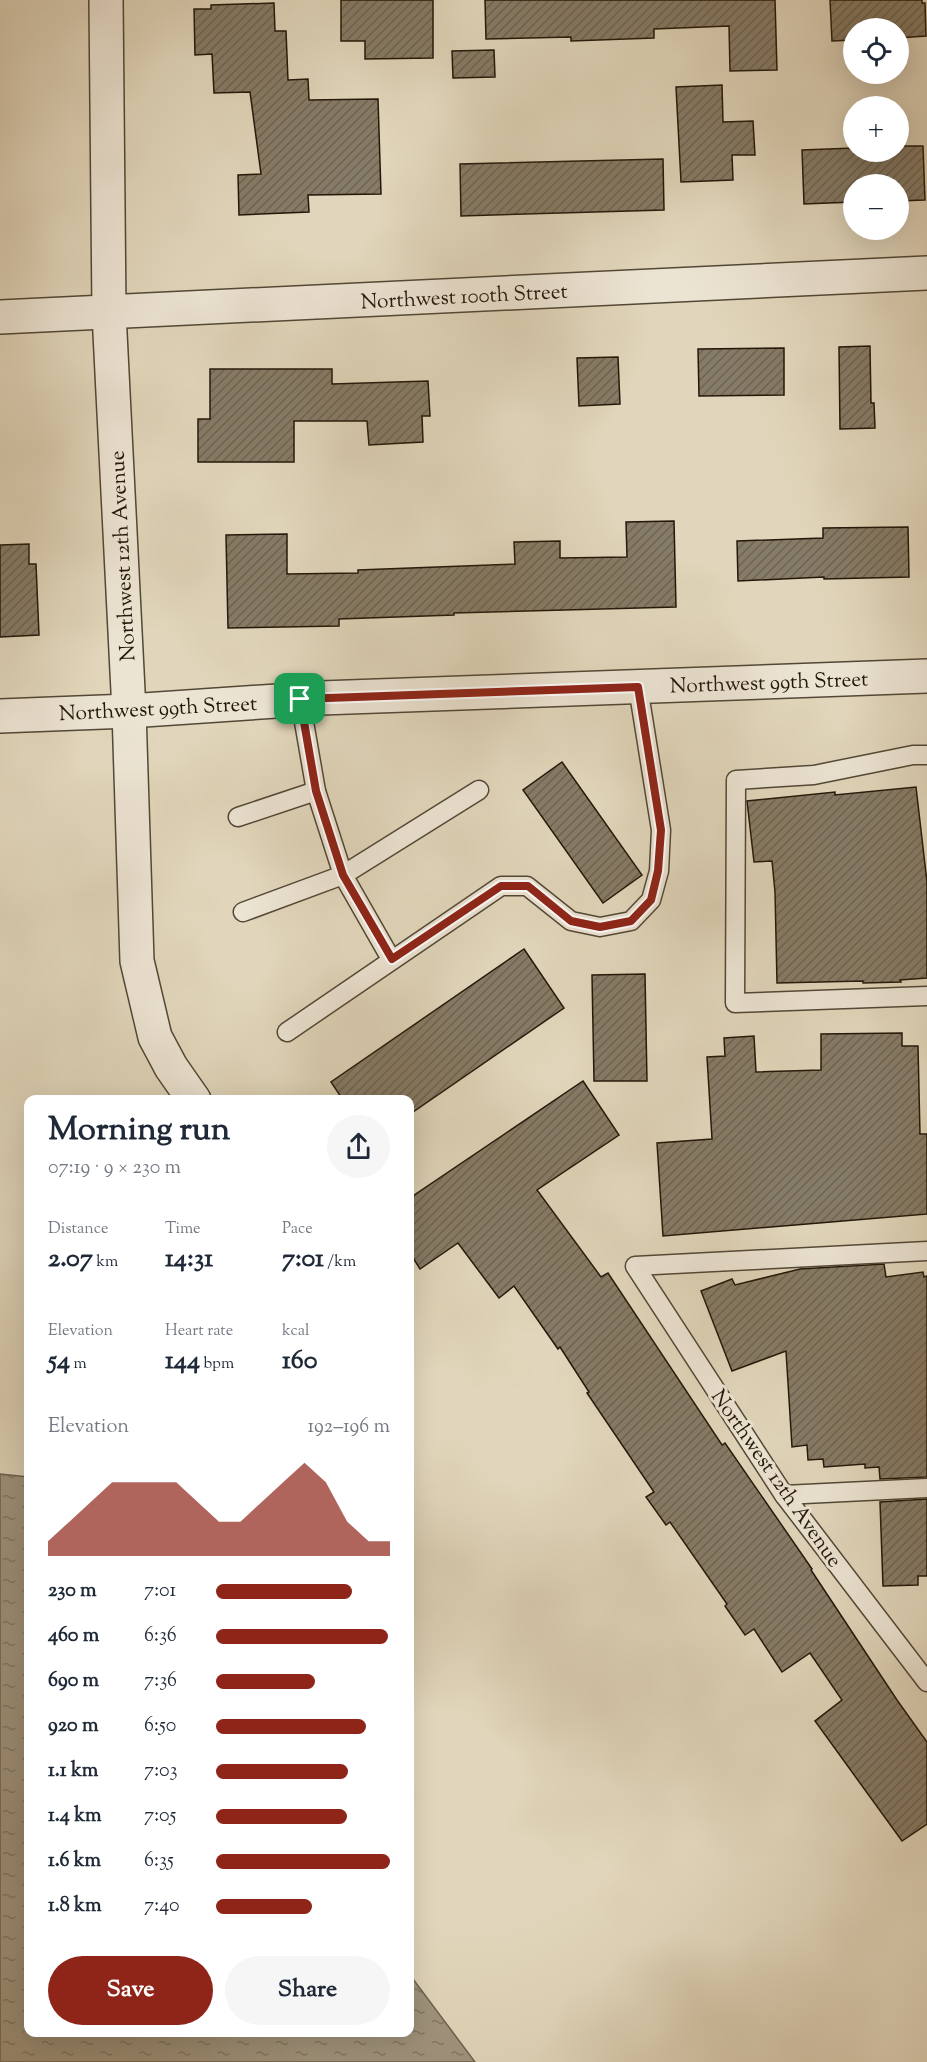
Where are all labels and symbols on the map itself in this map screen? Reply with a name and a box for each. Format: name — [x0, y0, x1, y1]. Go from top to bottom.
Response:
street label: Northwest 100th Street — [360, 278, 568, 318]
street label: Northwest 12th Avenue — [103, 450, 144, 662]
street label: Northwest 99th Street — [669, 666, 869, 702]
pin — [274, 673, 325, 724]
street label: Northwest 99th Street — [58, 690, 258, 730]
street label: Northwest 12th Avenue — [703, 1384, 848, 1574]

